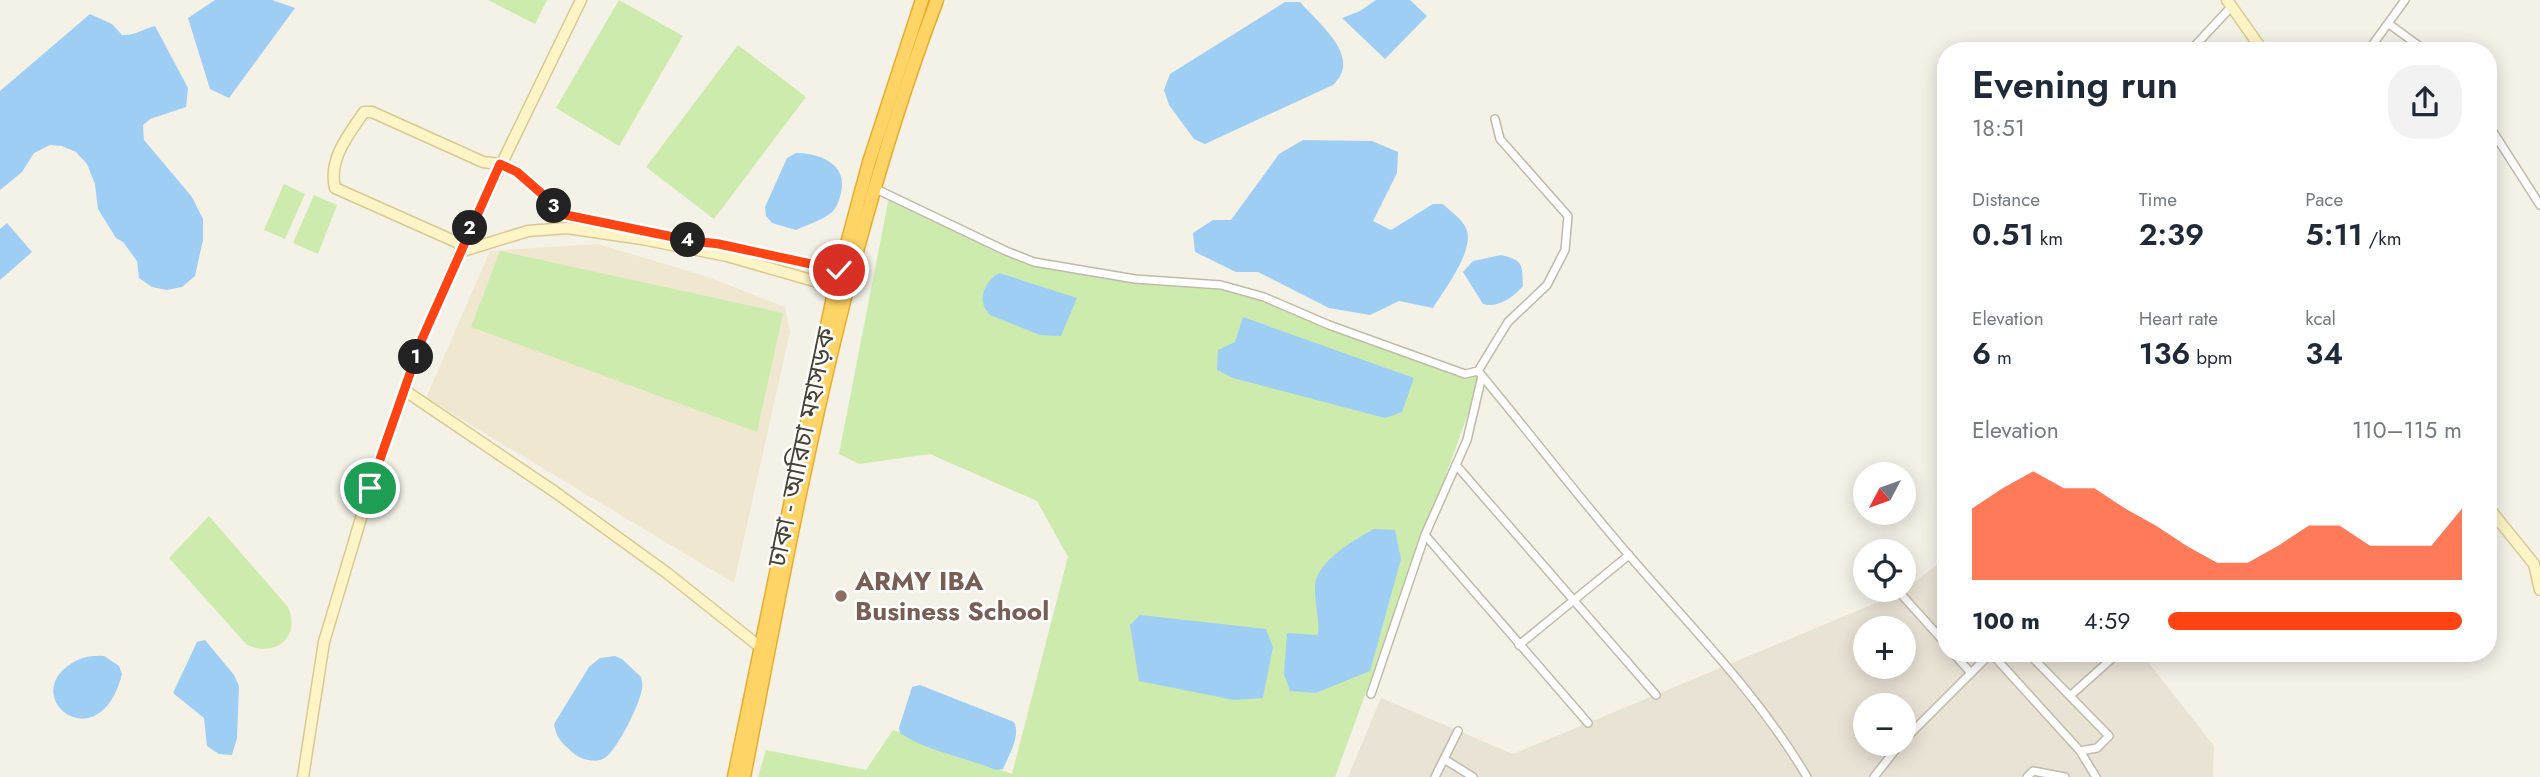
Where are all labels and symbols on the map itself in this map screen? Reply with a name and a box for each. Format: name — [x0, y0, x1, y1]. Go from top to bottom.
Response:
pin: 3 — [536, 188, 572, 224]
pin: 2 — [452, 210, 488, 246]
pin: 4 — [670, 222, 706, 258]
pin — [809, 240, 869, 300]
street label: ঢাকা - আরিচা মহাসড়ক — [757, 323, 845, 571]
pin: 1 — [398, 340, 434, 374]
pin — [340, 458, 400, 518]
north arrow — [1853, 462, 1916, 525]
place label: ARMY IBA Business School — [854, 562, 1049, 630]
marker: ARMY IBA Business School — [833, 588, 849, 604]

